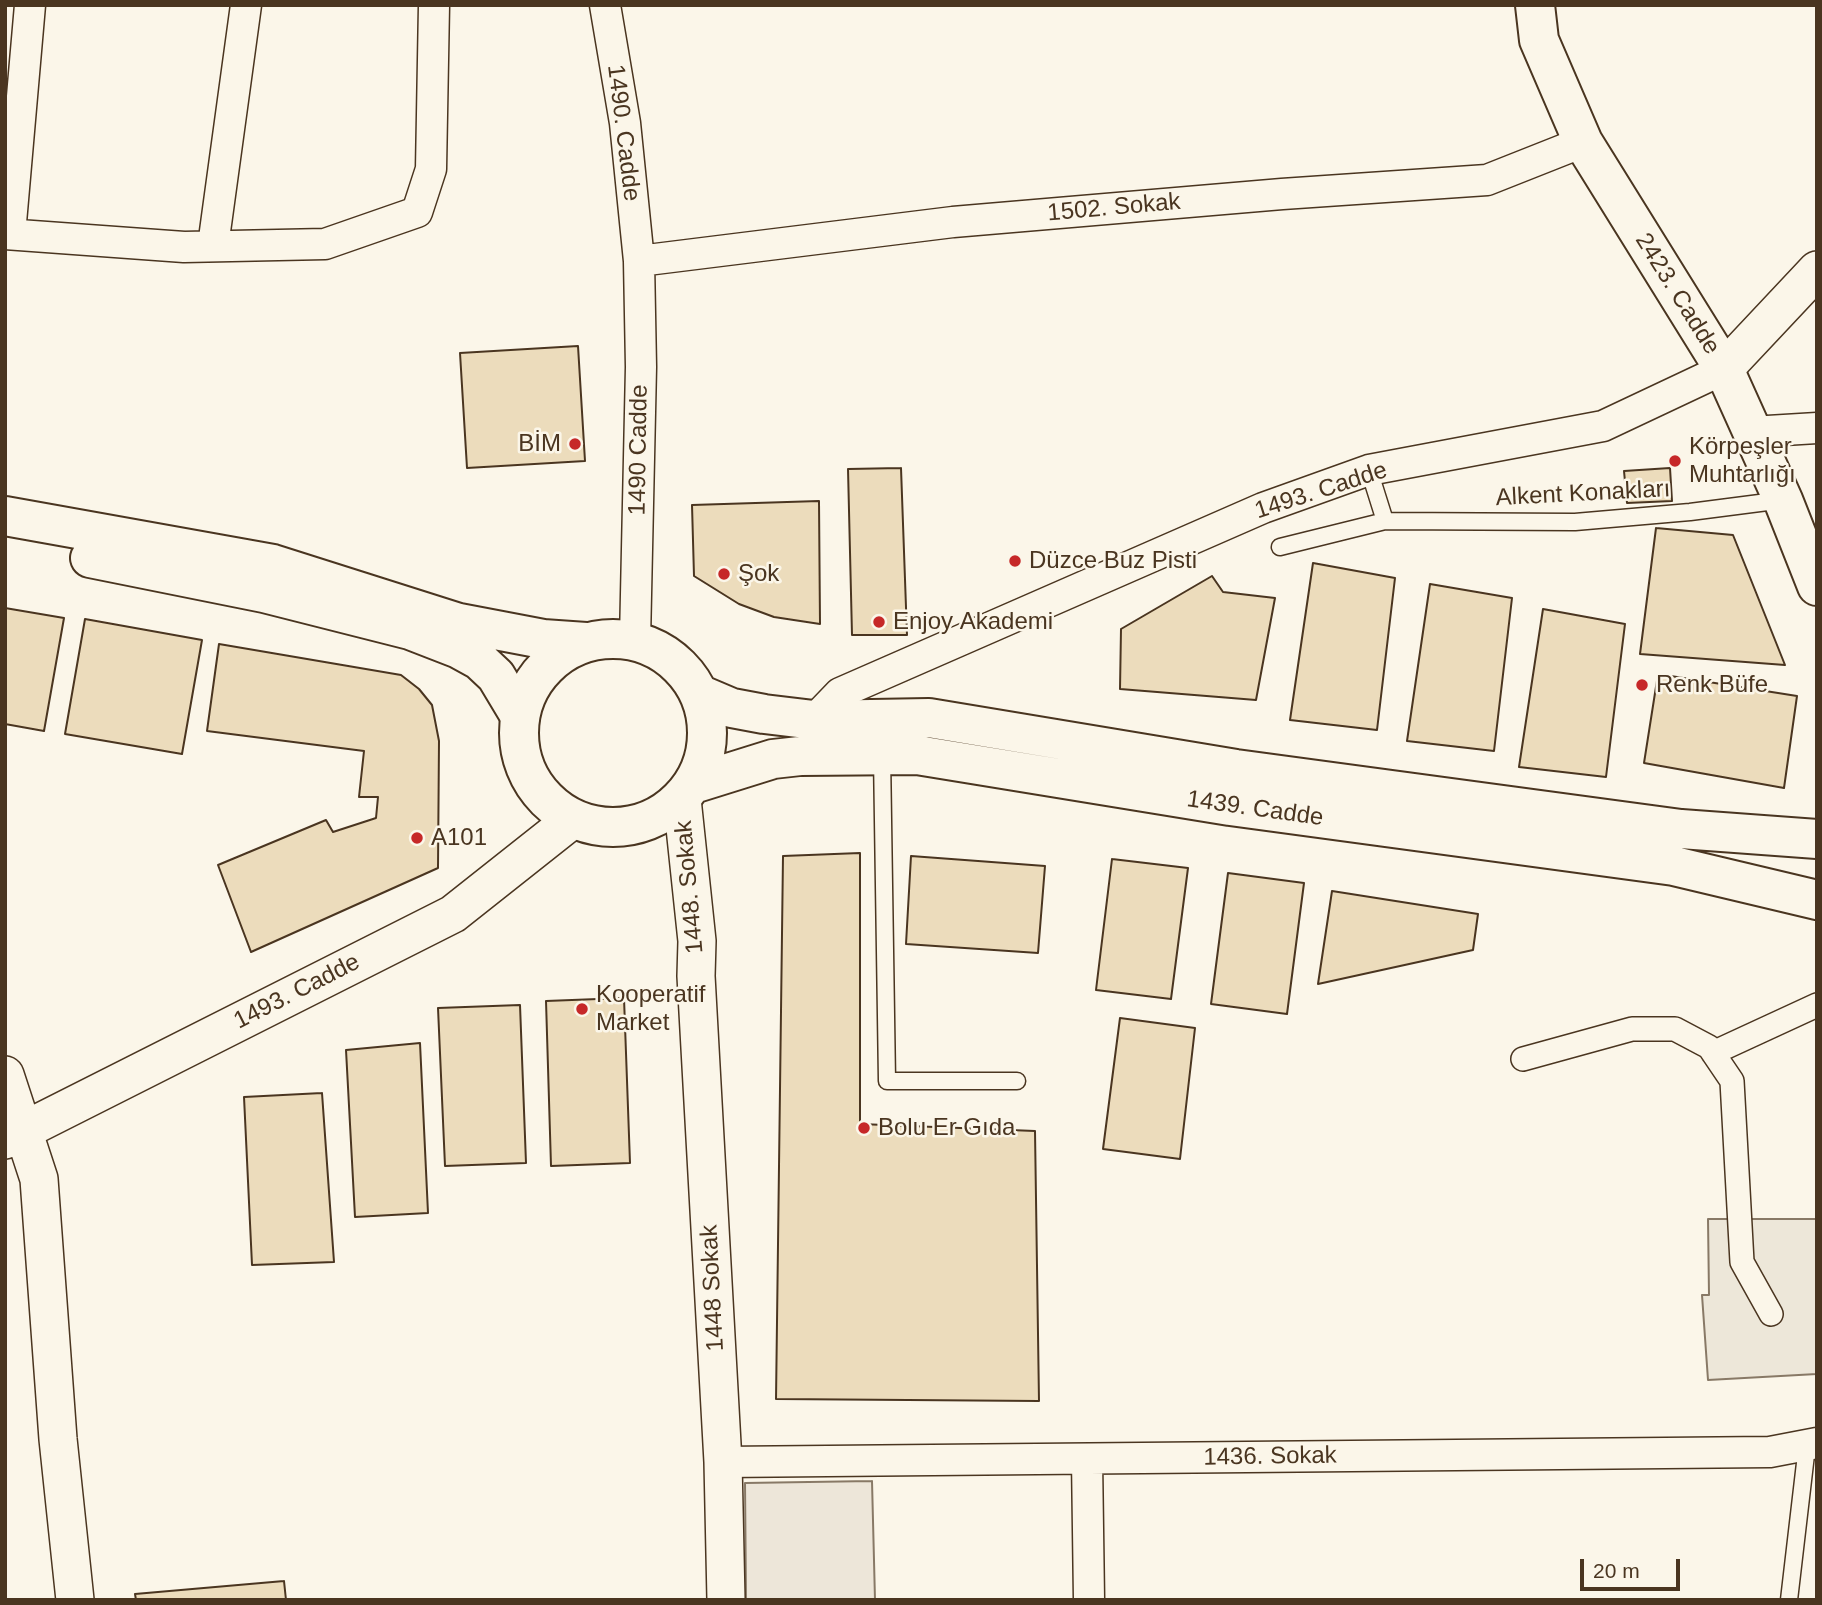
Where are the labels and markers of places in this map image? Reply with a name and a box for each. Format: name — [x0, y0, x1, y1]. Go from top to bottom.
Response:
place label: BİM — [518, 430, 561, 458]
place label: Körpeşler Muhtarlığı — [1689, 433, 1796, 489]
marker: BİM — [567, 436, 583, 452]
marker: Körpeşler Muhtarlığı — [1667, 453, 1683, 469]
place label: Düzce Buz Pisti — [1029, 547, 1197, 575]
marker: Düzce Buz Pisti — [1007, 553, 1023, 569]
place label: Şok — [738, 560, 779, 588]
marker: Şok — [716, 566, 732, 582]
place label: Enjoy Akademi — [893, 608, 1053, 636]
marker: Enjoy Akademi — [871, 614, 887, 630]
place label: Renk Büfe — [1656, 671, 1768, 699]
marker: Renk Büfe — [1634, 677, 1650, 693]
place label: A101 — [431, 824, 487, 852]
marker: A101 — [409, 830, 425, 846]
place label: Kooperatif Market — [596, 981, 705, 1037]
marker: Kooperatif Market — [574, 1001, 590, 1017]
place label: Bolu Er Gıda — [878, 1114, 1015, 1142]
marker: Bolu Er Gıda — [856, 1120, 872, 1136]

